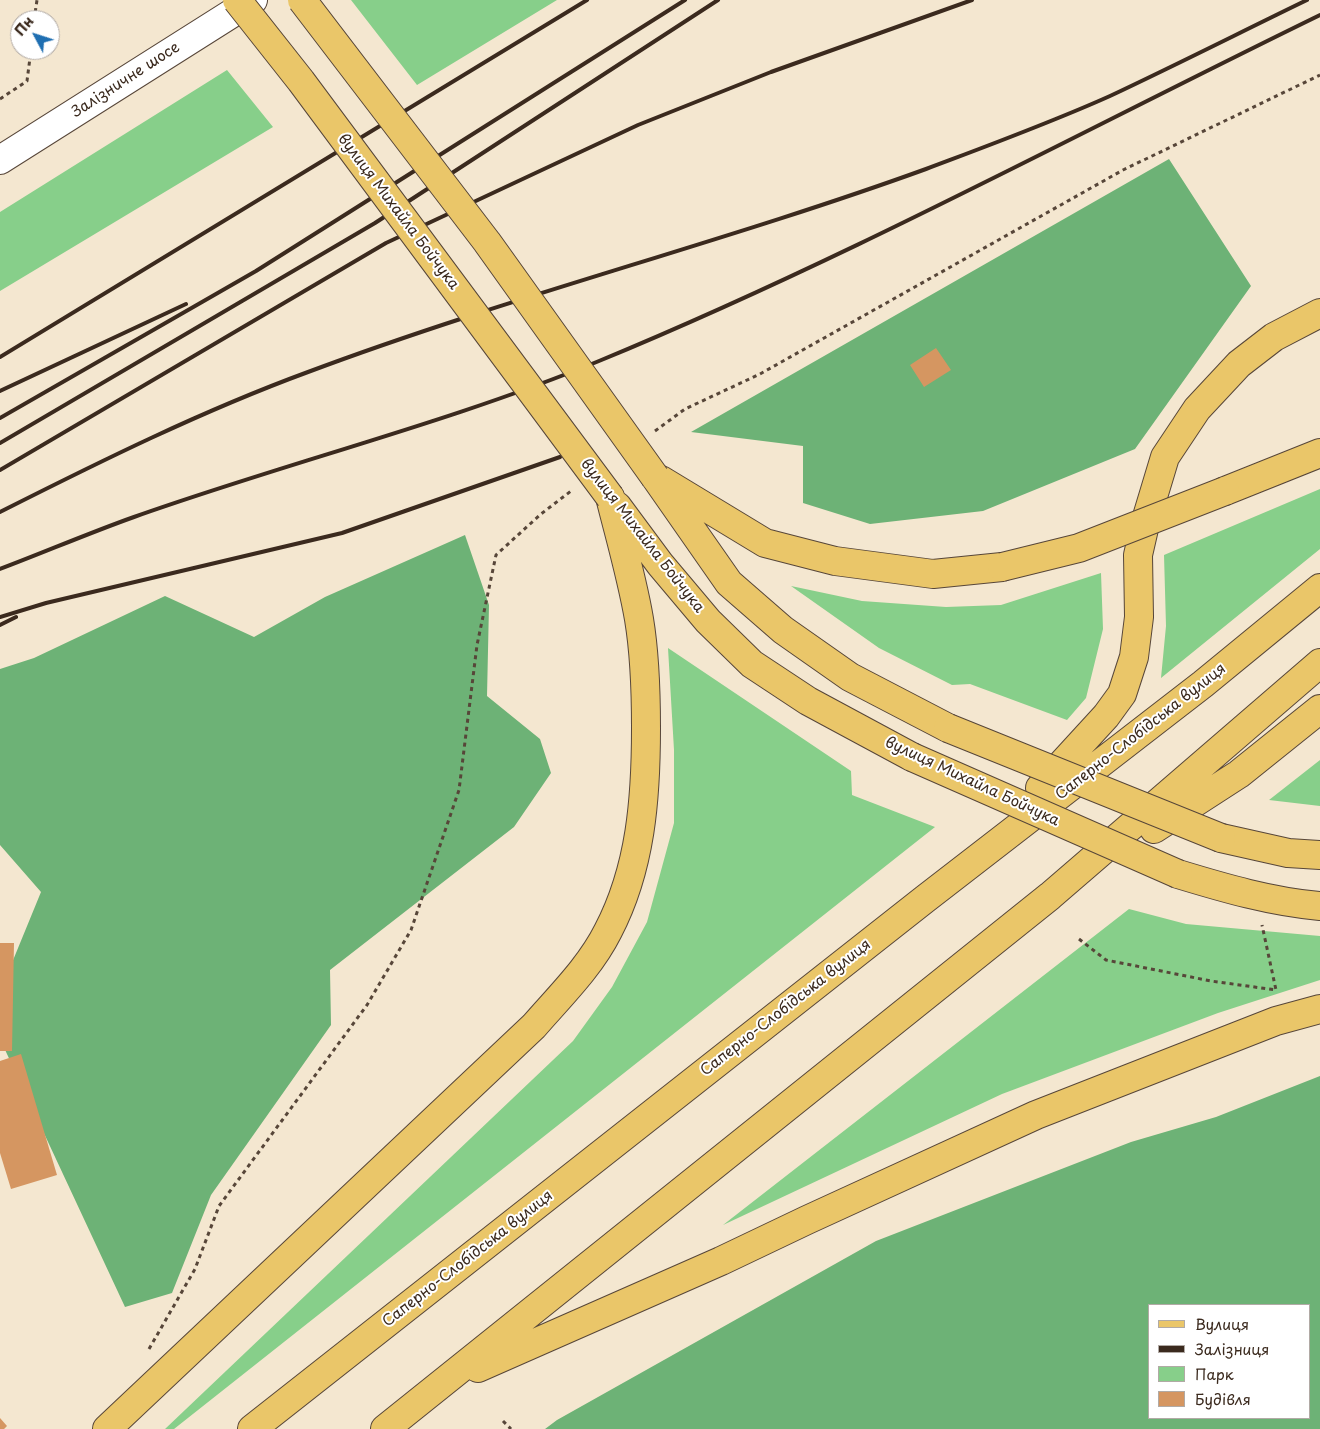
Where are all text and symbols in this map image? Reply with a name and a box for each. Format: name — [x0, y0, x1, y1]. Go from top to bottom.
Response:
north arrow — [10, 10, 60, 60]
text: Пн — [9, 11, 38, 40]
street label: Залізничне шосе — [69, 38, 183, 122]
street label: вулиця Михайла Бойчука — [334, 131, 462, 293]
street label: вулиця Михайла Бойчука — [576, 455, 708, 617]
street label: Саперно-Слобідська вулиця — [1052, 660, 1230, 804]
street label: вулиця Михайла Бойчука — [882, 734, 1062, 830]
street label: Саперно-Слобідська вулиця — [697, 936, 875, 1080]
street label: Саперно-Слобідська вулиця — [379, 1187, 557, 1331]
legend — [1148, 1304, 1310, 1419]
text: Вулиця — [1195, 1312, 1249, 1335]
text: Залізниця — [1195, 1337, 1269, 1360]
text: Парк — [1195, 1362, 1234, 1385]
text: Будівля — [1195, 1387, 1251, 1410]

